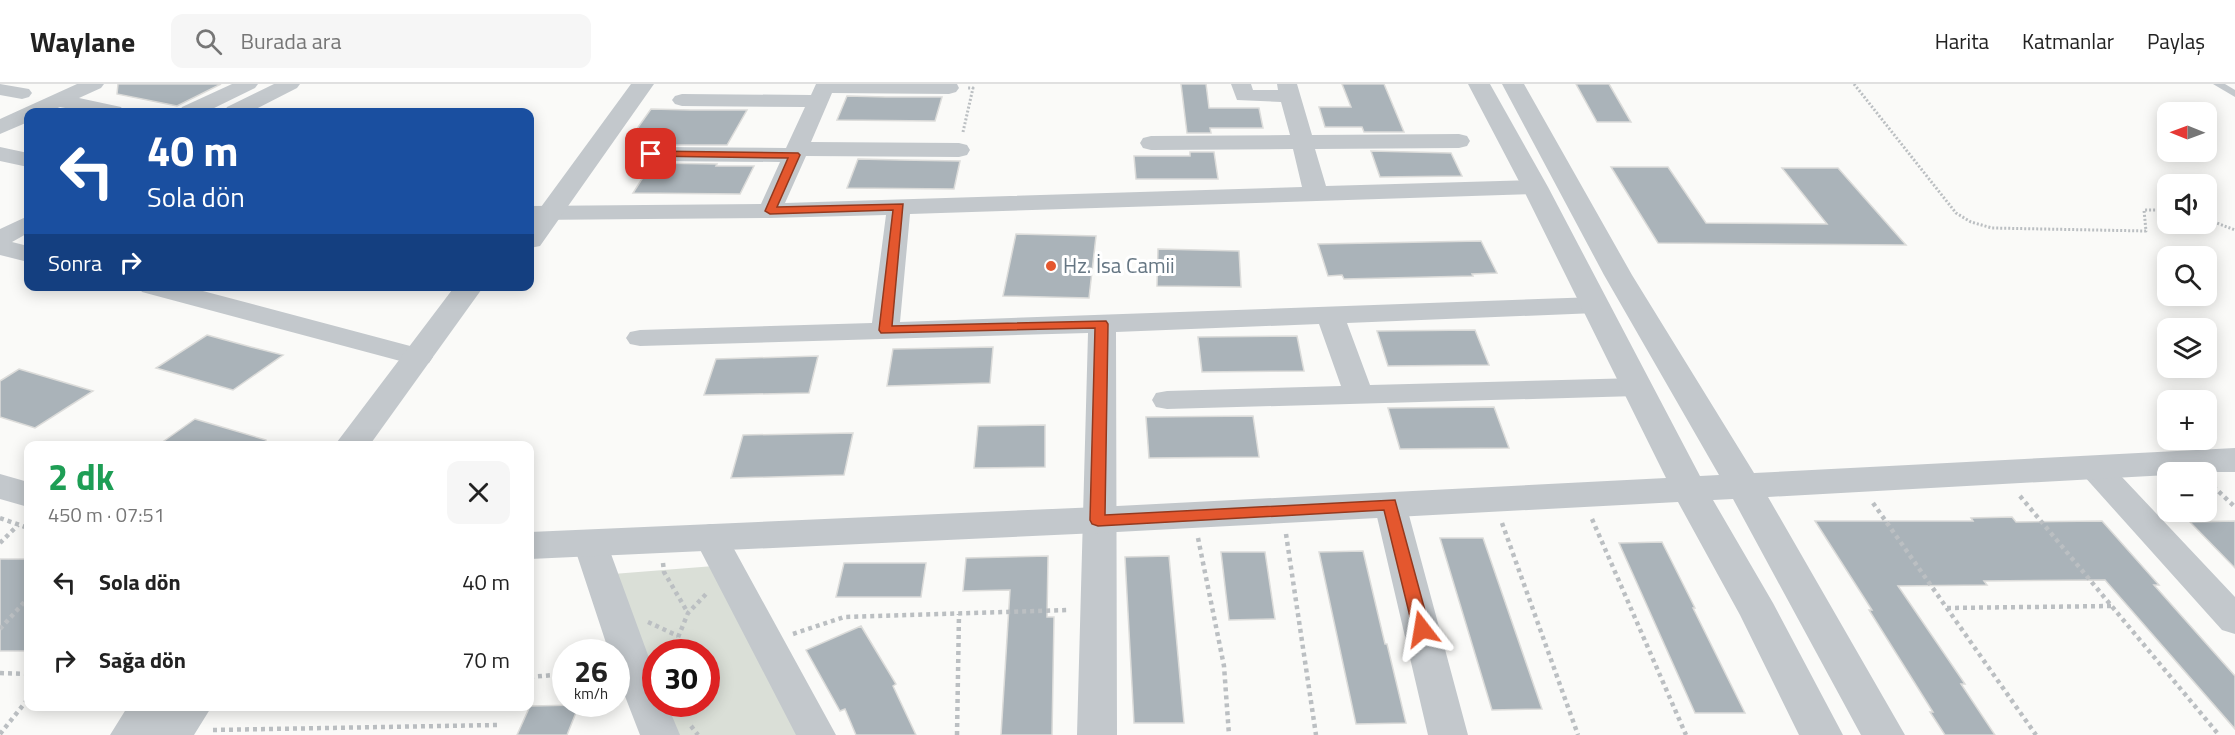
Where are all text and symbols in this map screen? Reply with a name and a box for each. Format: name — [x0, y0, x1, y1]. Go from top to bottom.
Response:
search box — [171, 14, 591, 68]
text: Waylane — [30, 20, 135, 63]
text: Burada ara — [240, 24, 341, 58]
icon: search — [192, 25, 225, 58]
text: Harita — [1935, 25, 1989, 57]
text: Katmanlar — [2022, 25, 2114, 57]
text: Paylaş — [2147, 25, 2205, 57]
north arrow — [2157, 102, 2217, 162]
map controls — [2157, 102, 2217, 522]
text: 40 m — [147, 118, 239, 182]
pin — [625, 128, 676, 179]
icon: left — [48, 132, 126, 210]
icon: arrive — [634, 137, 667, 170]
button: sound — [2157, 174, 2217, 234]
text: Sola dön — [147, 176, 245, 217]
text: Sonra — [48, 246, 102, 280]
icon: right — [114, 246, 147, 279]
button: search — [2157, 246, 2217, 306]
place label: Hz. İsa Camii — [1063, 249, 1175, 281]
marker: Hz. İsa Camii — [1044, 259, 1058, 273]
button: layers — [2157, 318, 2217, 378]
button: + — [2157, 390, 2217, 450]
text: 2 dk — [48, 449, 114, 504]
button: close — [447, 461, 510, 524]
button: − — [2157, 462, 2217, 522]
text: 450 m · 07:51 — [48, 499, 165, 530]
text: Sola dön — [99, 565, 181, 599]
text: 40 m — [462, 565, 510, 599]
icon: left — [48, 566, 81, 599]
position arrow — [1390, 597, 1454, 661]
speed limit sign: 30 — [642, 639, 720, 717]
text: Sağa dön — [99, 643, 186, 677]
text: 70 m — [462, 643, 510, 677]
icon: right — [48, 644, 81, 677]
text: 26 — [574, 648, 608, 694]
text: km/h — [574, 682, 608, 705]

